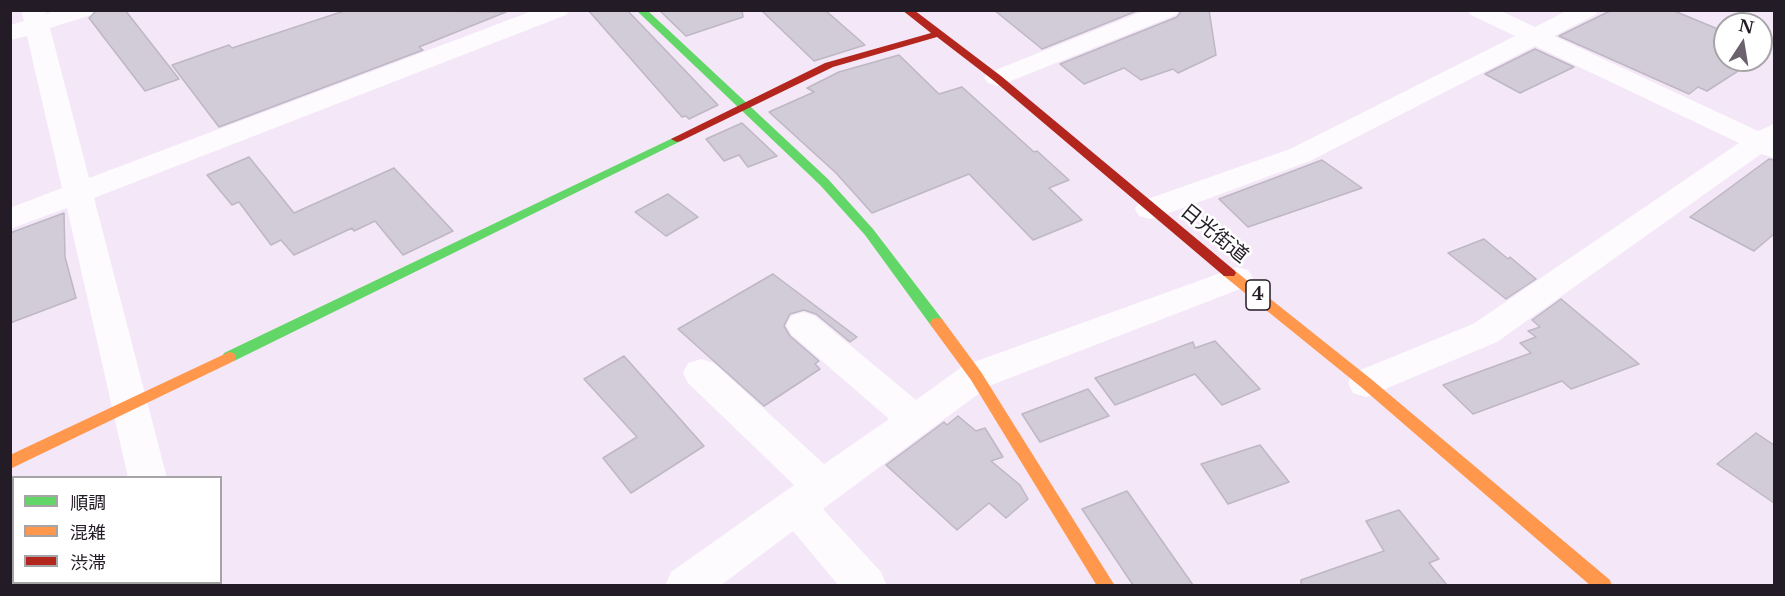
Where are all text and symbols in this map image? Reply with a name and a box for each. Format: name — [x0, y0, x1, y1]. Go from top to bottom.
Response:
north arrow — [1713, 12, 1773, 72]
text: N — [1737, 15, 1756, 38]
street label: 日光街道 — [1175, 200, 1253, 268]
road number: 4 — [1246, 280, 1270, 310]
legend — [12, 476, 222, 584]
text: 順調 — [70, 492, 106, 514]
text: 混雑 — [70, 522, 106, 544]
text: 渋滞 — [70, 552, 106, 574]

